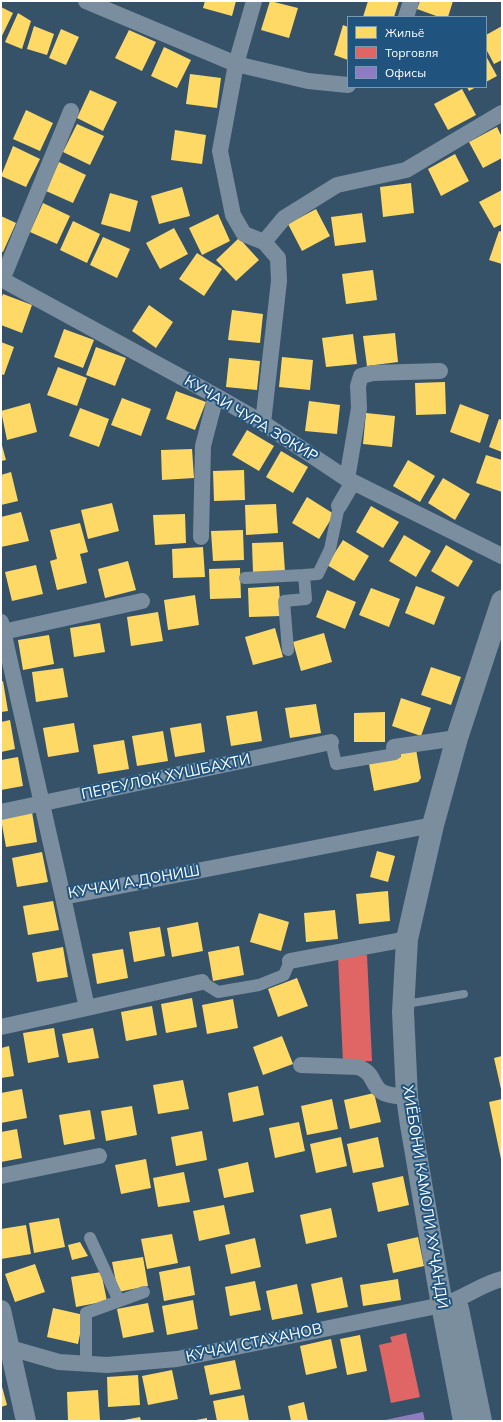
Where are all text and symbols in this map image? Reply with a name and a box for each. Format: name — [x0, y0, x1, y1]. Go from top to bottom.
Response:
legend — [347, 16, 487, 88]
text: Жильё — [385, 25, 424, 40]
text: Торговля — [385, 45, 438, 60]
text: Офисы — [385, 65, 426, 80]
street label: КУЧАИ ЧУРА ЗОКИР — [181, 372, 321, 466]
street label: ПЕРЕУЛОК ХУШБАХТИ — [80, 750, 252, 804]
street label: КУЧАИ А.ДОНИШ — [67, 862, 201, 902]
street label: ХИЁБОНИ КАМОЛИ ХУҶАНДӢ — [398, 1084, 452, 1310]
street label: КӮЧАИ СТАХАНОВ — [184, 1320, 324, 1366]

